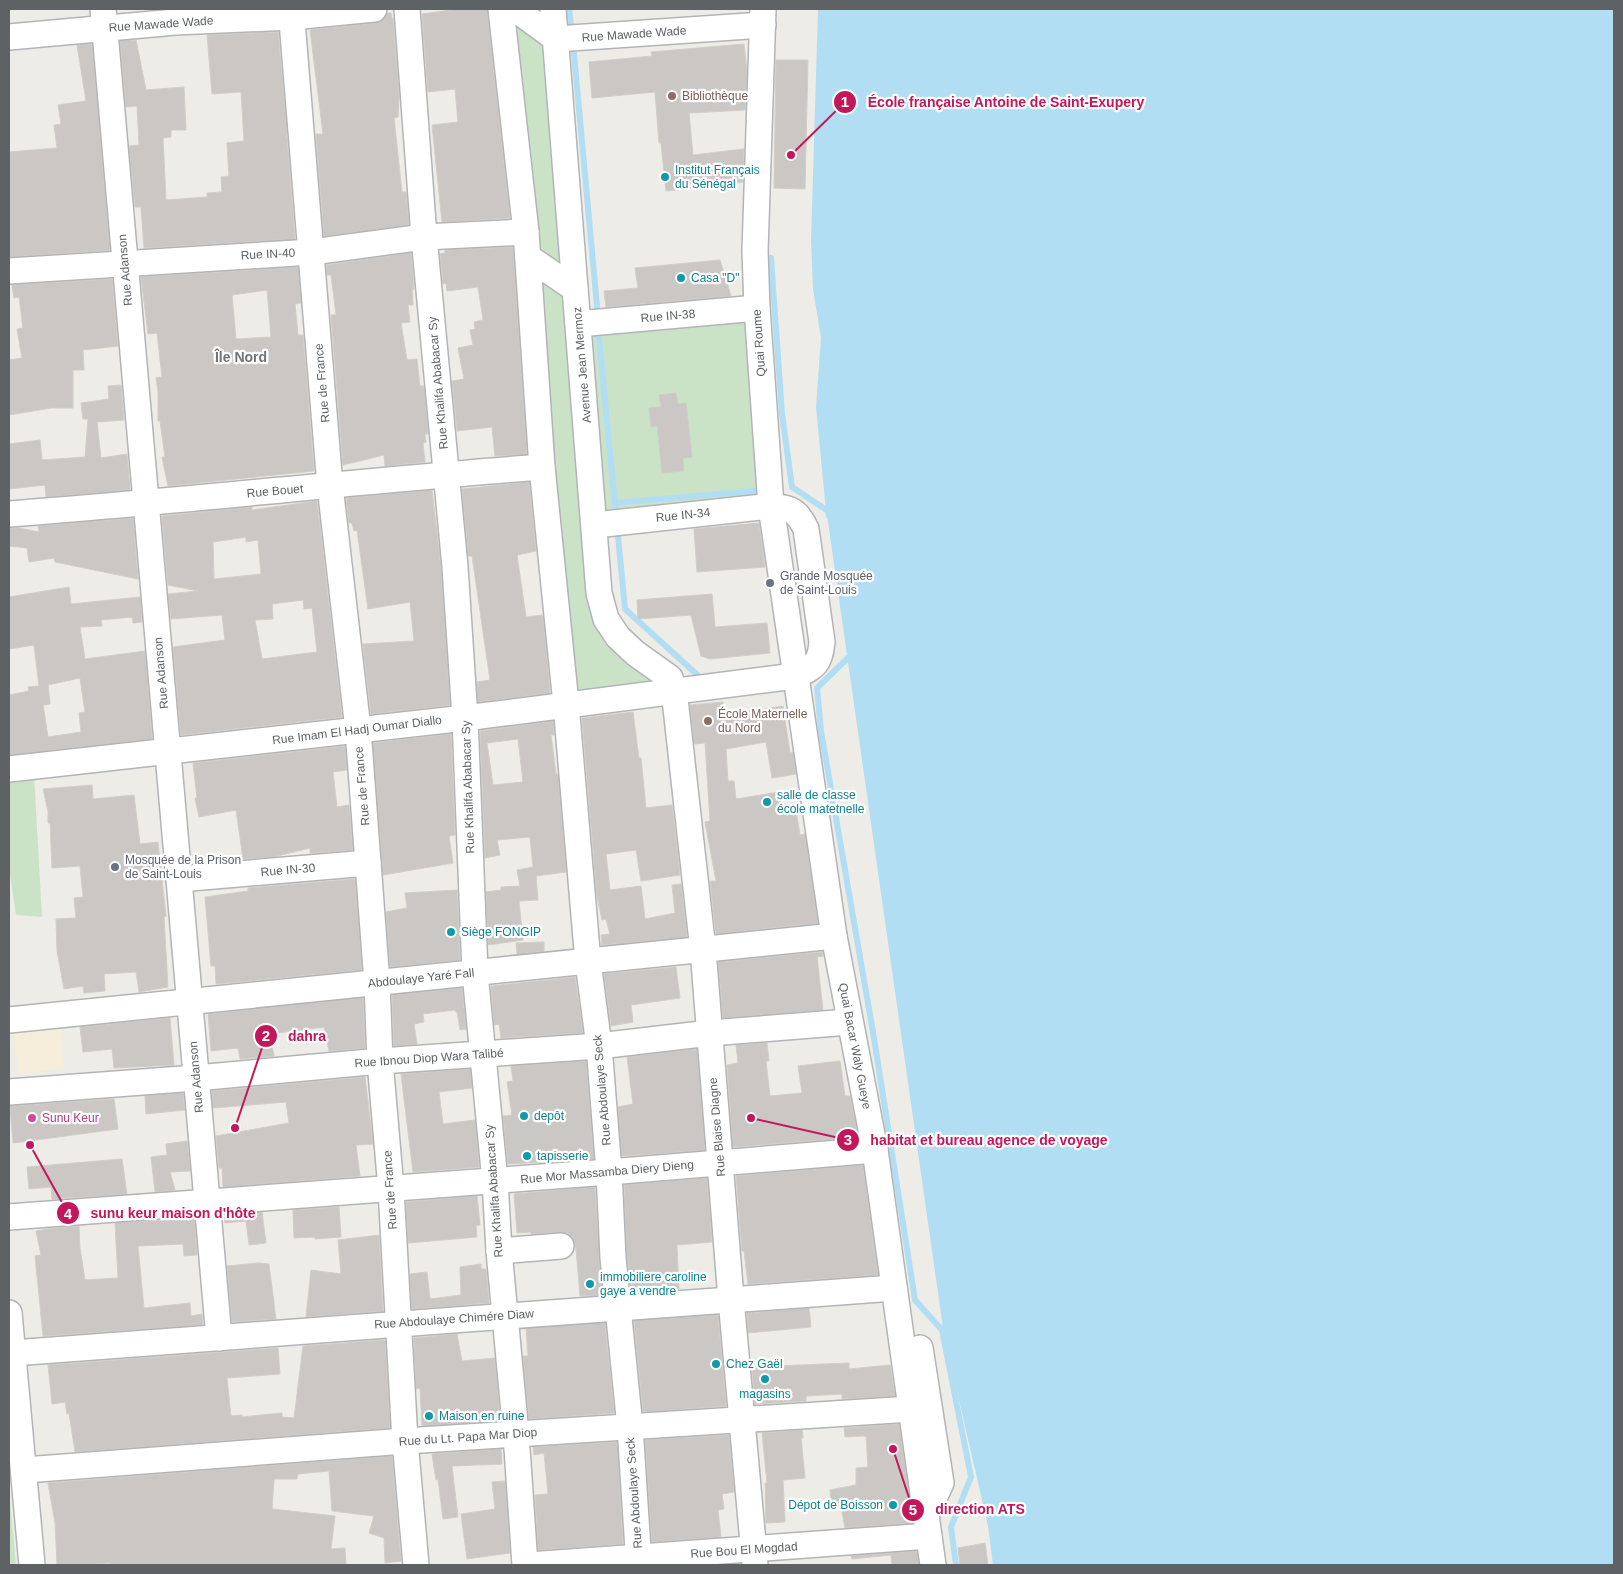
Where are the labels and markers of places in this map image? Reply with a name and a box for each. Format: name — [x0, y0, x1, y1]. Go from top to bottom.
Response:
callout: École française Antoine de Saint-Exupery — [833, 88, 1155, 117]
place label: Bibliothèque — [682, 89, 748, 103]
marker: Bibliothèque — [666, 90, 678, 102]
place label: Institut Français du Sénégal — [675, 163, 760, 191]
marker: Institut Français du Sénégal — [659, 171, 671, 183]
place label: Casa "D" — [691, 271, 740, 285]
marker: Casa "D" — [675, 272, 687, 284]
place label: Grande Mosquée de Saint-Louis — [780, 569, 873, 597]
marker: Grande Mosquée de Saint-Louis — [764, 577, 776, 589]
place label: École Maternelle du Nord — [718, 706, 808, 735]
marker: École Maternelle du Nord — [702, 715, 714, 727]
place label: salle de classe école matetnelle — [777, 788, 865, 816]
marker: salle de classe école matetnelle — [761, 796, 773, 808]
place label: Mosquée de la Prison de Saint-Louis — [125, 853, 241, 881]
marker: Mosquée de la Prison de Saint-Louis — [109, 861, 121, 873]
place label: Siège FONGIP — [461, 925, 541, 939]
marker: Siège FONGIP — [445, 926, 457, 938]
callout: dahra — [253, 1021, 336, 1050]
place label: depôt — [534, 1109, 565, 1123]
marker: depôt — [518, 1110, 530, 1122]
place label: Sunu Keur — [42, 1111, 99, 1125]
marker: Sunu Keur — [26, 1112, 38, 1124]
callout: habitat et bureau agence de voyage — [836, 1125, 1118, 1154]
place label: tapisserie — [537, 1149, 589, 1163]
marker: tapisserie — [521, 1150, 533, 1162]
callout: sunu keur maison d'hôte — [56, 1199, 266, 1228]
place label: immobiliere caroline gaye a vendre — [600, 1270, 707, 1298]
marker: immobiliere caroline gaye a vendre — [584, 1278, 596, 1290]
place label: Chez Gaël — [726, 1357, 783, 1371]
marker: Chez Gaël — [710, 1358, 722, 1370]
marker: magasins — [759, 1373, 771, 1385]
place label: magasins — [739, 1387, 791, 1401]
place label: Maison en ruine — [439, 1409, 525, 1423]
marker: Maison en ruine — [423, 1410, 435, 1422]
callout: direction ATS — [900, 1495, 1035, 1524]
place label: Dépot de Boisson — [788, 1498, 883, 1512]
marker: Dépot de Boisson — [887, 1499, 899, 1511]

